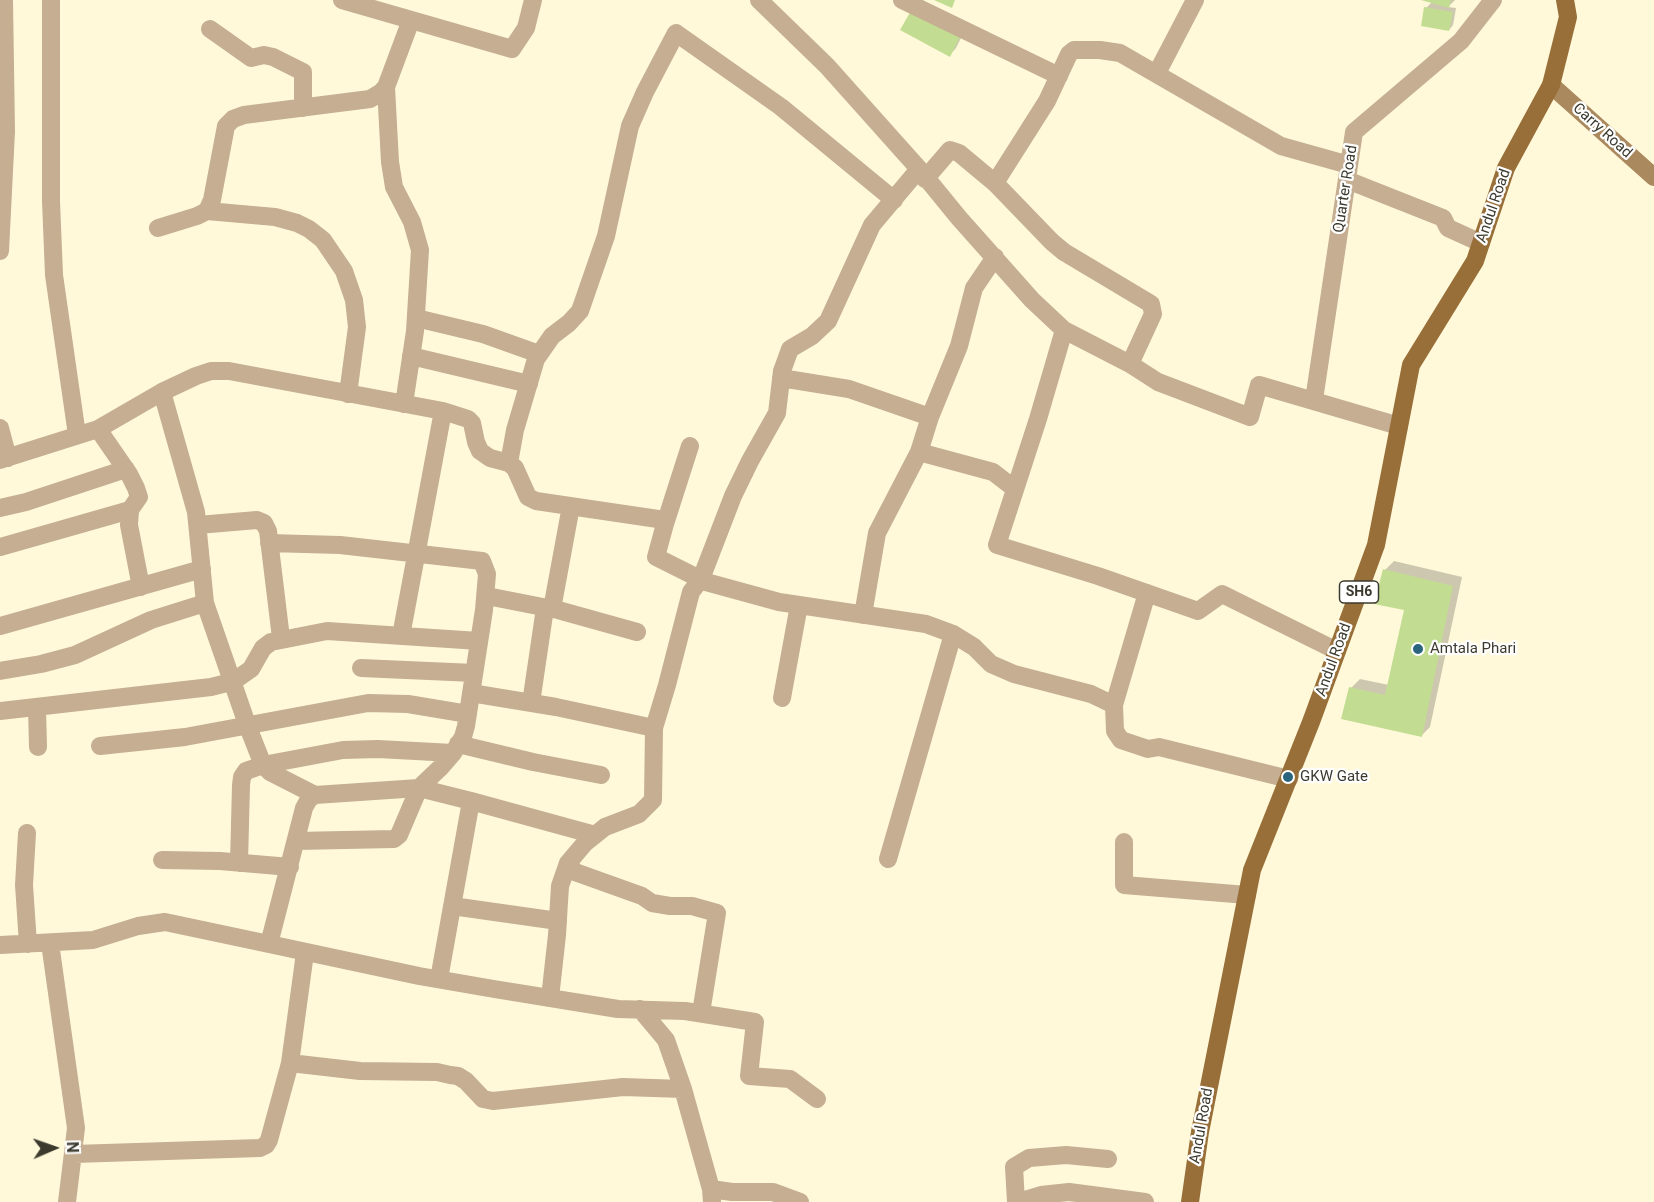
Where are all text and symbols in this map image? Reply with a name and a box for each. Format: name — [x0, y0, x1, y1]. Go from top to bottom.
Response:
street label: Carry Road — [1569, 100, 1635, 162]
street label: Quarter Road — [1330, 144, 1362, 234]
street label: Andul Road — [1473, 167, 1515, 245]
road number: SH6 — [1340, 581, 1378, 603]
street label: Andul Road — [1312, 621, 1356, 699]
place label: Amtala Phari — [1430, 640, 1516, 658]
marker: Amtala Phari — [1411, 642, 1425, 656]
place label: GKW Gate — [1300, 768, 1368, 786]
marker: GKW Gate — [1281, 770, 1295, 784]
street label: Andul Road — [1186, 1087, 1218, 1165]
north arrow — [24, 1118, 84, 1178]
text: N — [63, 1141, 82, 1153]

